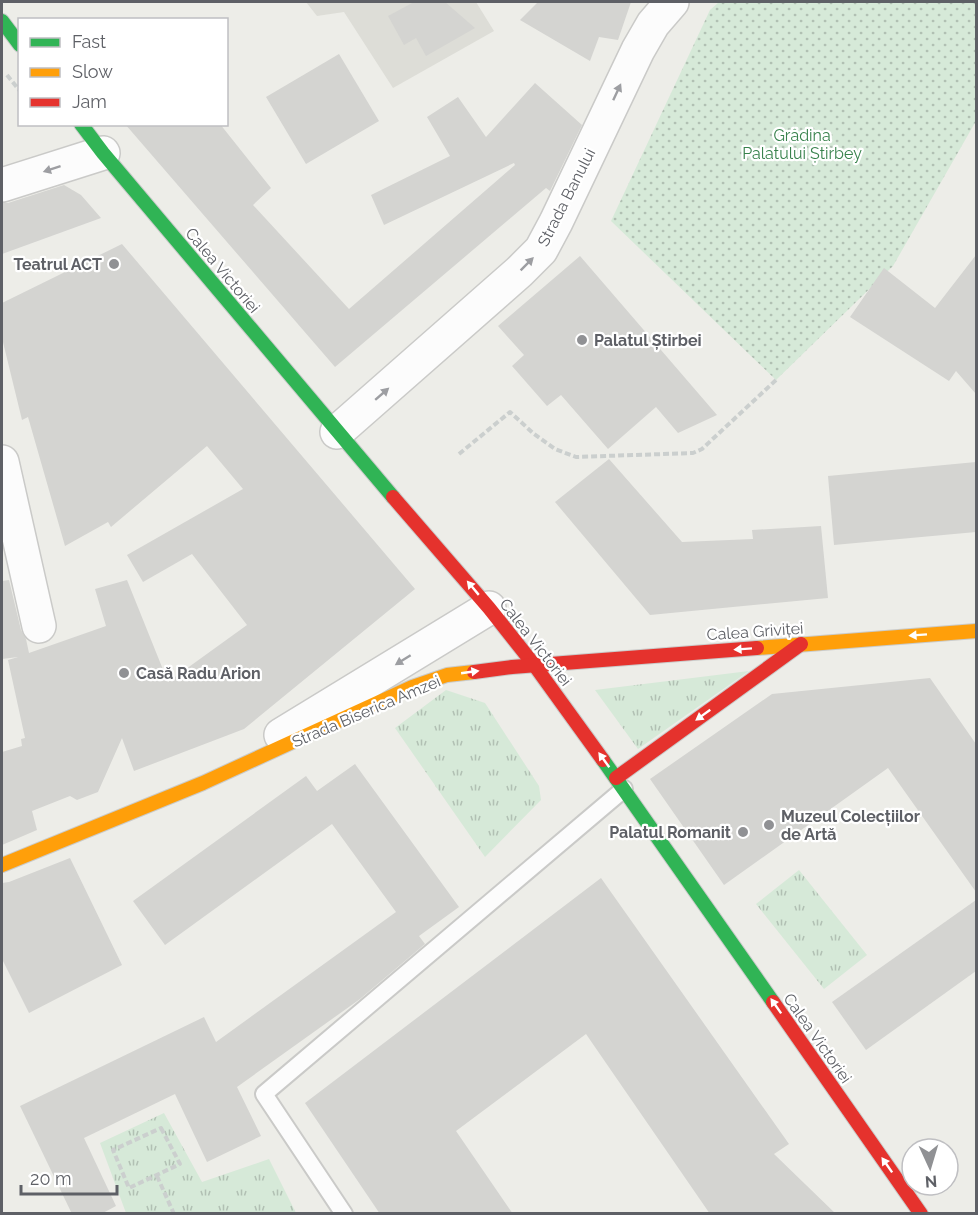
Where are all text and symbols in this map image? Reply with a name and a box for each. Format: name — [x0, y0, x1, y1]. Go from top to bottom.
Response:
legend — [18, 18, 228, 126]
text: Fast — [72, 31, 106, 52]
text: Slow — [72, 61, 113, 82]
one-way arrow — [613, 84, 622, 101]
text: Jam — [72, 91, 107, 112]
park label: Grădina Palatului Știrbey — [742, 126, 862, 163]
street label: Strada Banului — [534, 145, 599, 249]
one-way arrow — [43, 164, 61, 174]
street label: Calea Victoriei — [181, 224, 264, 317]
place label: Teatrul ACT — [14, 255, 102, 274]
marker: Teatrul ACT — [107, 257, 121, 271]
one-way arrow — [520, 257, 535, 271]
place label: Palatul Știrbei — [594, 331, 702, 350]
marker: Palatul Știrbei — [575, 333, 589, 347]
one-way arrow — [374, 388, 389, 401]
one-way arrow — [466, 580, 479, 596]
street label: Calea Victoriei — [496, 595, 576, 690]
street label: Calea Griviței — [706, 619, 804, 644]
one-way arrow — [909, 630, 928, 640]
one-way arrow — [733, 644, 752, 654]
one-way arrow — [395, 654, 411, 665]
place label: Casă Radu Arion — [136, 664, 261, 683]
marker: Casă Radu Arion — [117, 666, 131, 680]
one-way arrow — [460, 667, 479, 676]
street label: Strada Biserica Amzei — [289, 672, 443, 751]
one-way arrow — [695, 709, 710, 721]
one-way arrow — [598, 752, 610, 768]
place label: Muzeul Colecțiilor de Artă — [781, 807, 920, 844]
marker: Muzeul Colecțiilor de Artă — [762, 818, 776, 832]
place label: Palatul Romanit — [609, 823, 731, 842]
marker: Palatul Romanit — [736, 825, 750, 839]
street label: Calea Victoriei — [780, 990, 856, 1087]
one-way arrow — [770, 998, 782, 1014]
north arrow — [900, 1137, 960, 1197]
scale bar — [21, 1158, 117, 1196]
one-way arrow — [881, 1158, 893, 1174]
text: 20 m — [30, 1168, 72, 1189]
text: N — [924, 1172, 938, 1191]

